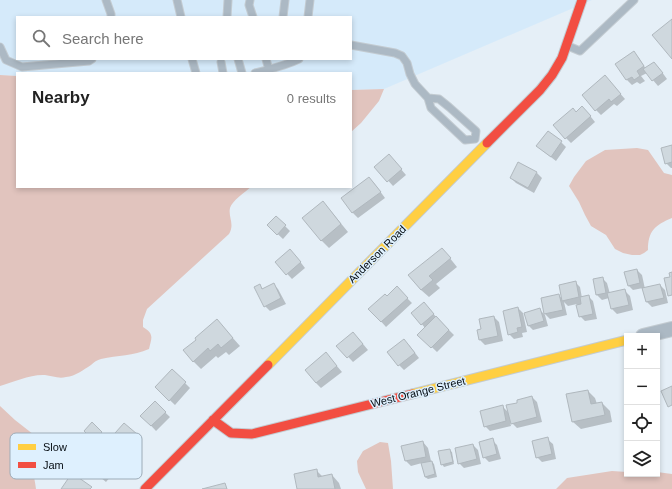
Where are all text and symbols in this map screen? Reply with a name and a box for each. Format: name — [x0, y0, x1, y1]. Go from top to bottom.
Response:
search box — [16, 16, 352, 60]
icon: search — [30, 27, 52, 49]
text: Search here — [62, 30, 144, 47]
text: Nearby — [32, 88, 90, 107]
text: 0 results — [287, 91, 336, 106]
street label: Anderson Road — [346, 223, 408, 285]
map controls — [624, 333, 660, 477]
button: + — [624, 333, 660, 369]
button: − — [624, 369, 660, 405]
street label: West Orange Street — [369, 374, 467, 410]
button: locate — [624, 405, 660, 441]
legend — [10, 433, 142, 479]
text: Slow — [43, 441, 67, 453]
button: layers — [624, 441, 660, 477]
text: Jam — [43, 459, 64, 471]

